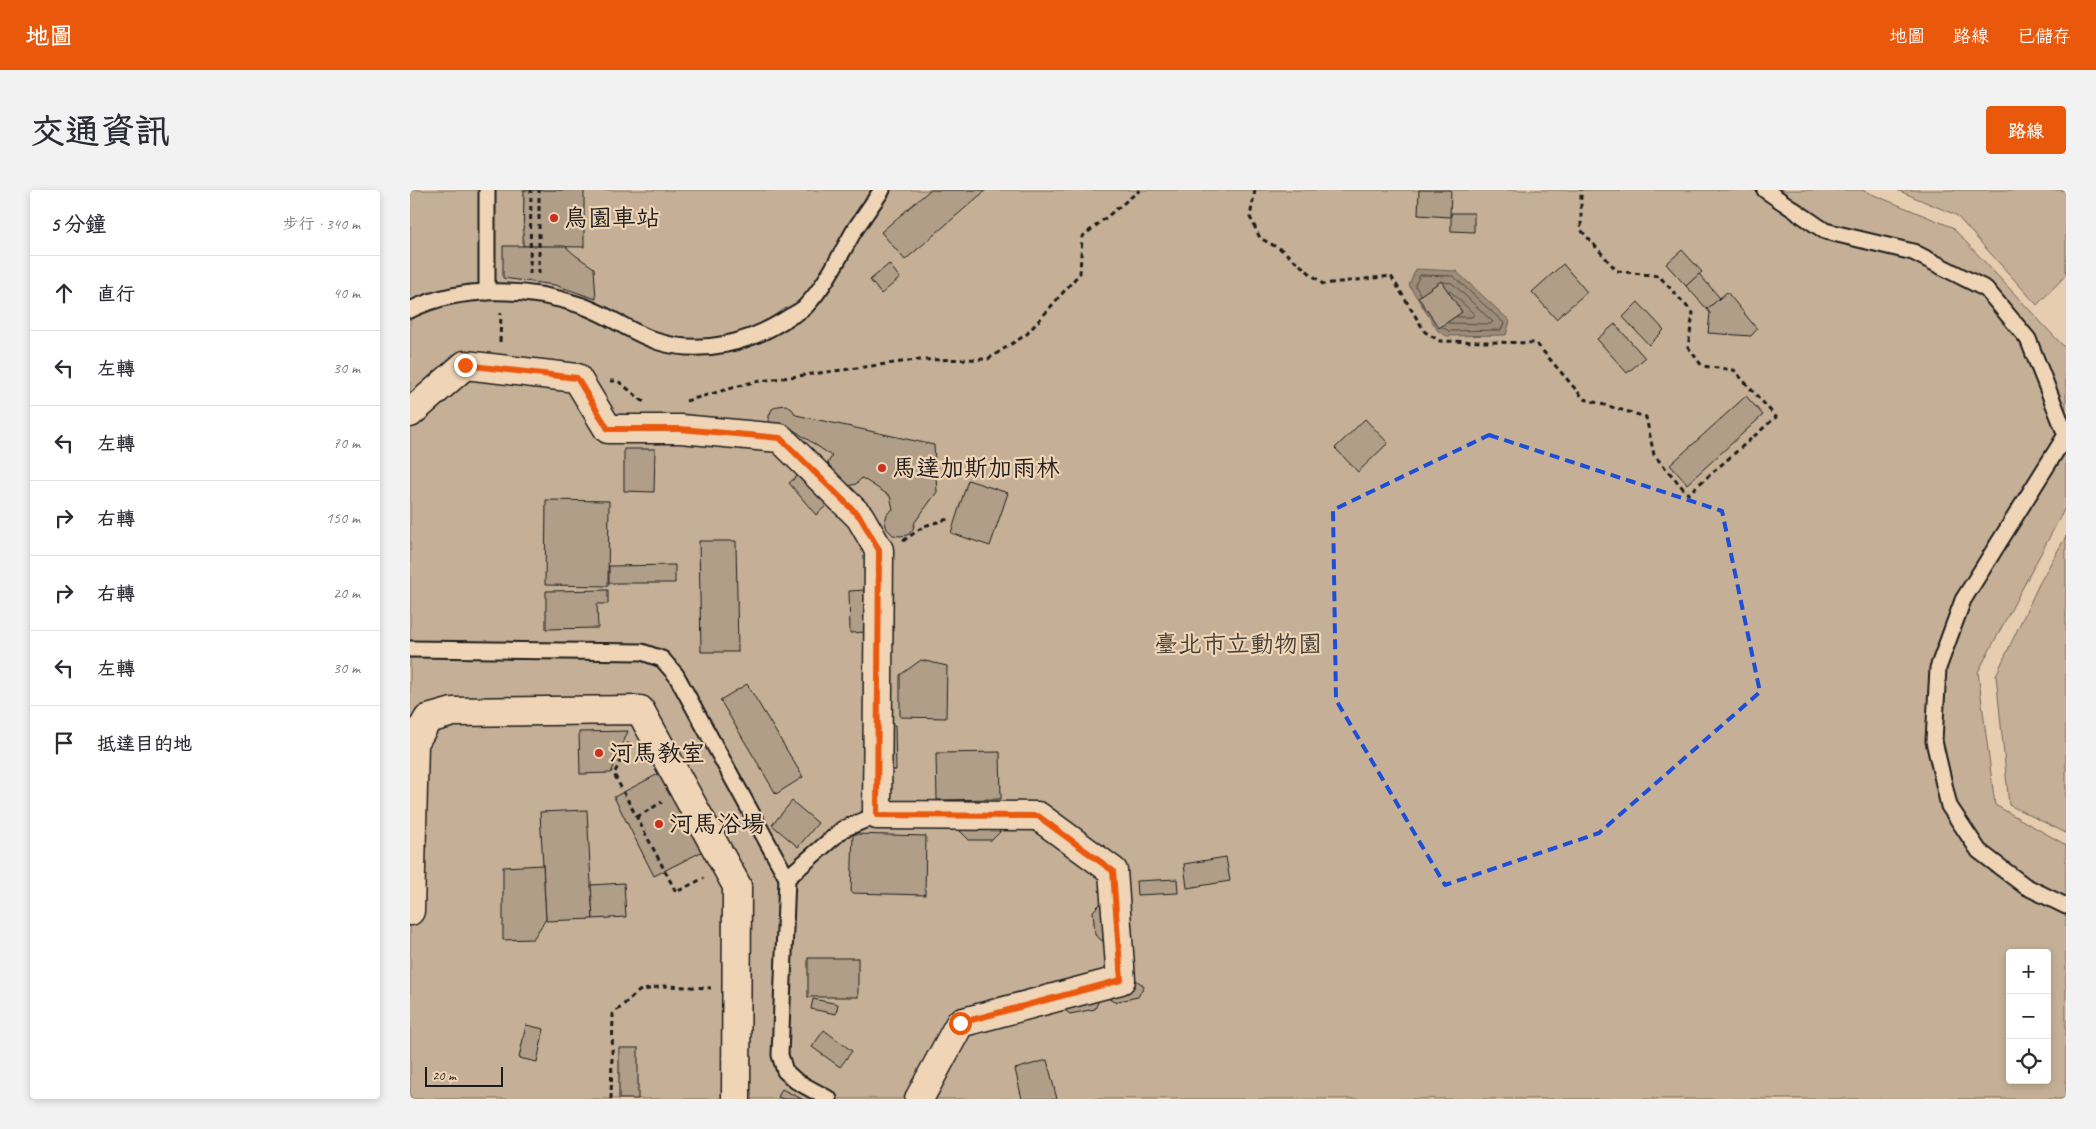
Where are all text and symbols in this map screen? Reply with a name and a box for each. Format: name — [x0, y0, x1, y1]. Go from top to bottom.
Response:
text: 地圖 — [25, 21, 73, 51]
text: 地圖 — [1889, 25, 1925, 47]
text: 路線 — [1953, 25, 1989, 47]
text: 已儲存 — [2017, 25, 2071, 47]
button: 路線 — [1986, 106, 2066, 154]
text: 交通資訊 — [30, 109, 170, 154]
place label: 鳥園車站 — [564, 203, 660, 233]
text: 5 分鐘 — [50, 211, 106, 237]
marker: 鳥園車站 — [548, 212, 560, 224]
text: 步行 · 340 m — [283, 214, 360, 234]
icon: ahead — [50, 279, 78, 307]
text: 直行 — [97, 282, 135, 306]
text: 40 m — [333, 283, 360, 303]
icon: left — [50, 354, 78, 382]
route end — [454, 354, 477, 377]
text: 左轉 — [97, 357, 135, 381]
text: 30 m — [333, 358, 360, 378]
icon: left — [50, 429, 78, 457]
text: 左轉 — [97, 432, 135, 456]
text: 70 m — [333, 433, 360, 453]
place label: 馬達加斯加雨林 — [892, 453, 1060, 483]
marker: 馬達加斯加雨林 — [876, 462, 888, 474]
icon: right — [50, 504, 78, 532]
text: 右轉 — [97, 507, 135, 531]
text: 150 m — [326, 508, 360, 528]
icon: right — [50, 579, 78, 607]
text: 右轉 — [97, 582, 135, 606]
text: 20 m — [333, 583, 360, 603]
park label: 臺北市立動物園 — [1154, 629, 1322, 659]
icon: left — [50, 654, 78, 682]
text: 左轉 — [97, 657, 135, 681]
text: 30 m — [333, 658, 360, 678]
icon: arrive — [50, 729, 78, 757]
text: 抵達目的地 — [97, 732, 192, 756]
place label: 河馬教室 — [609, 738, 705, 768]
marker: 河馬教室 — [593, 747, 605, 759]
place label: 河馬浴場 — [669, 809, 765, 839]
marker: 河馬浴場 — [653, 818, 665, 830]
map controls — [2006, 949, 2051, 1084]
button: + — [2006, 949, 2051, 994]
button: − — [2006, 994, 2051, 1039]
route start — [949, 1012, 972, 1035]
button: locate — [2006, 1039, 2051, 1084]
scale bar — [425, 1064, 502, 1087]
text: 20 m — [432, 1067, 456, 1084]

